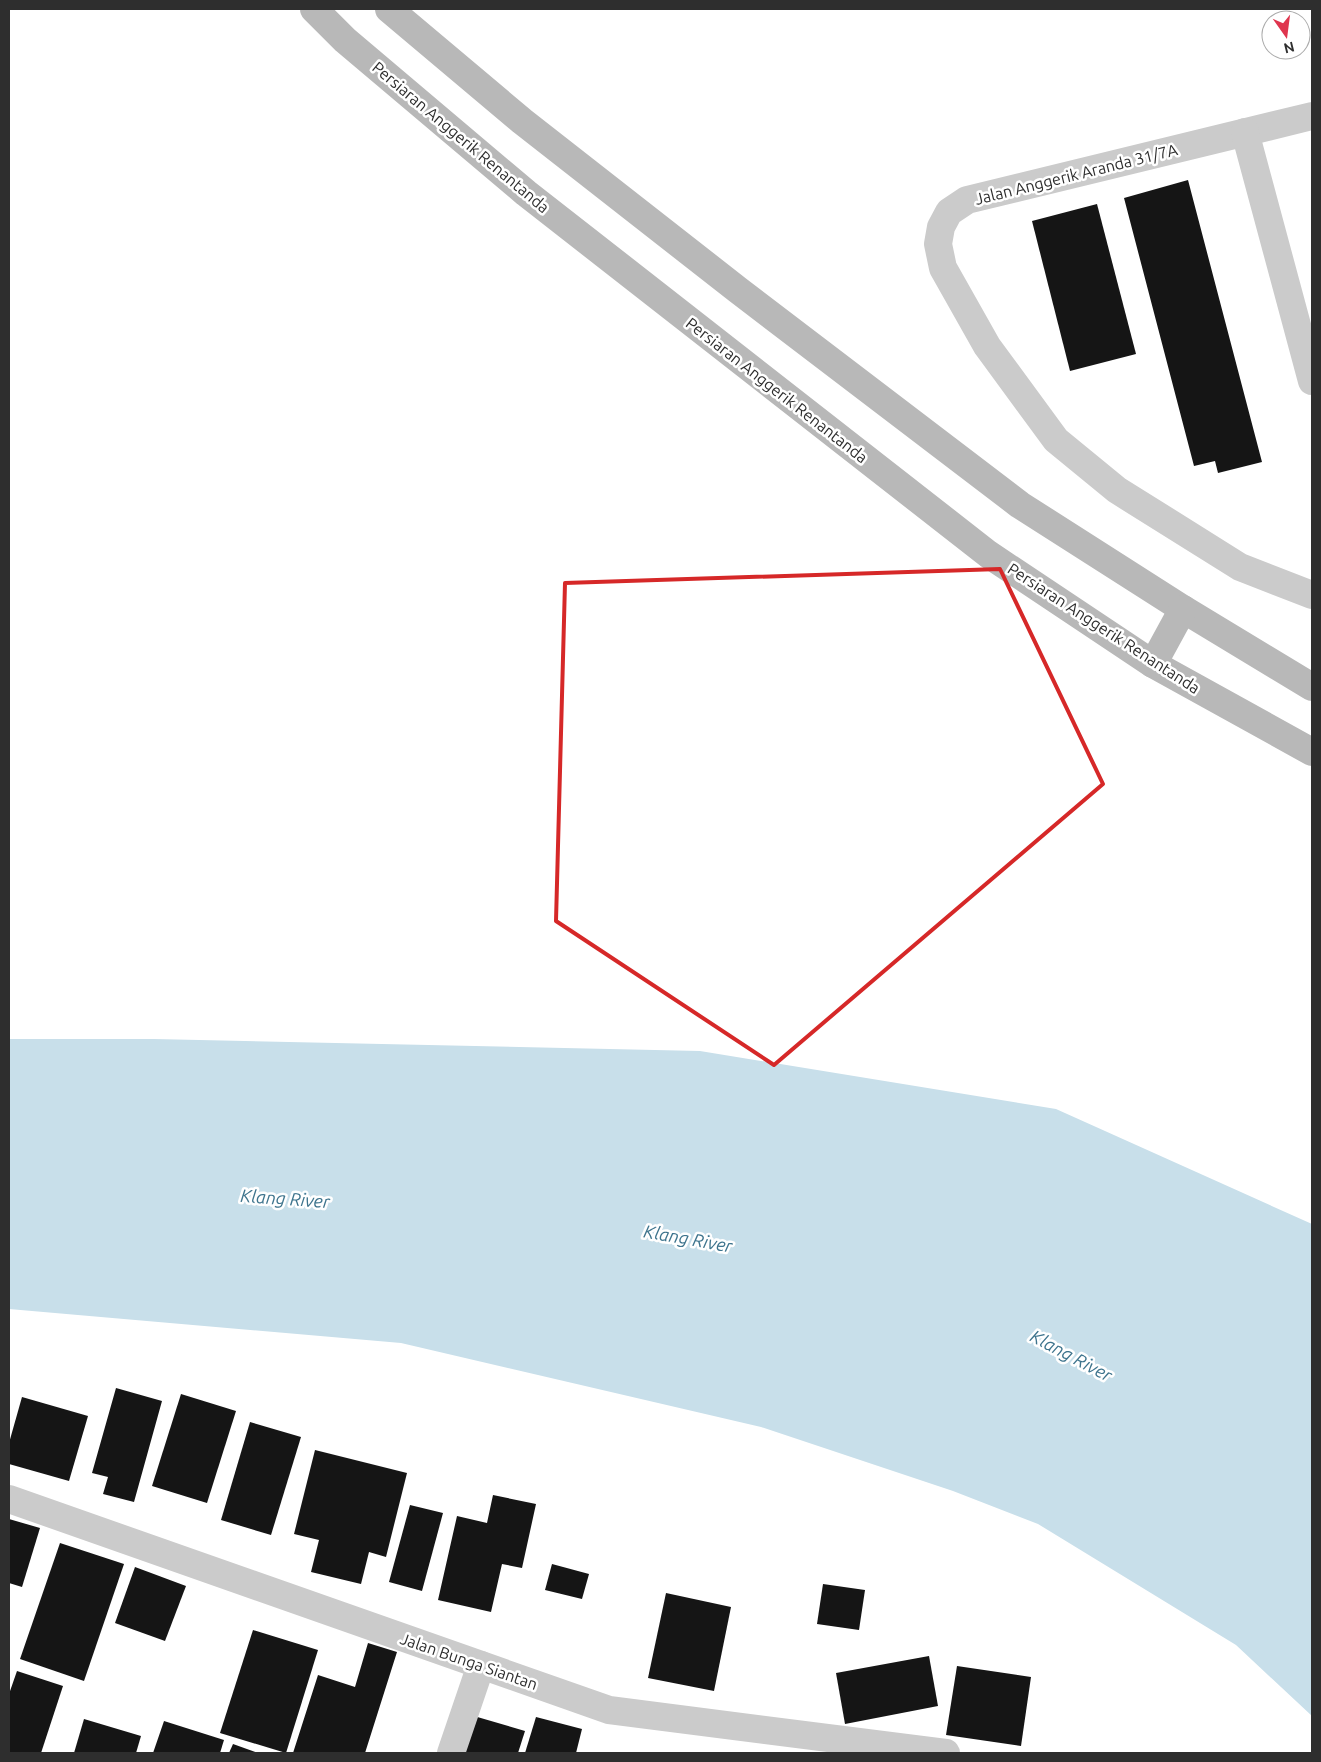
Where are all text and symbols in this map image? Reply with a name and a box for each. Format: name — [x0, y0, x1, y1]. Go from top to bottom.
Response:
north arrow — [1261, 10, 1311, 60]
text: N — [1282, 39, 1296, 57]
street label: Persiaran Anggerik Renantanda — [369, 58, 553, 216]
street label: Jalan Anggerik Aranda 31/7A — [973, 140, 1180, 208]
street label: Persiaran Anggerik Renantanda — [683, 314, 871, 466]
street label: Persiaran Anggerik Renantanda — [1005, 559, 1203, 697]
water label: Klang River — [240, 1185, 332, 1211]
water label: Klang River — [642, 1220, 735, 1256]
water label: Klang River — [1027, 1325, 1117, 1386]
street label: Jalan Bunga Siantan — [398, 1629, 540, 1693]

